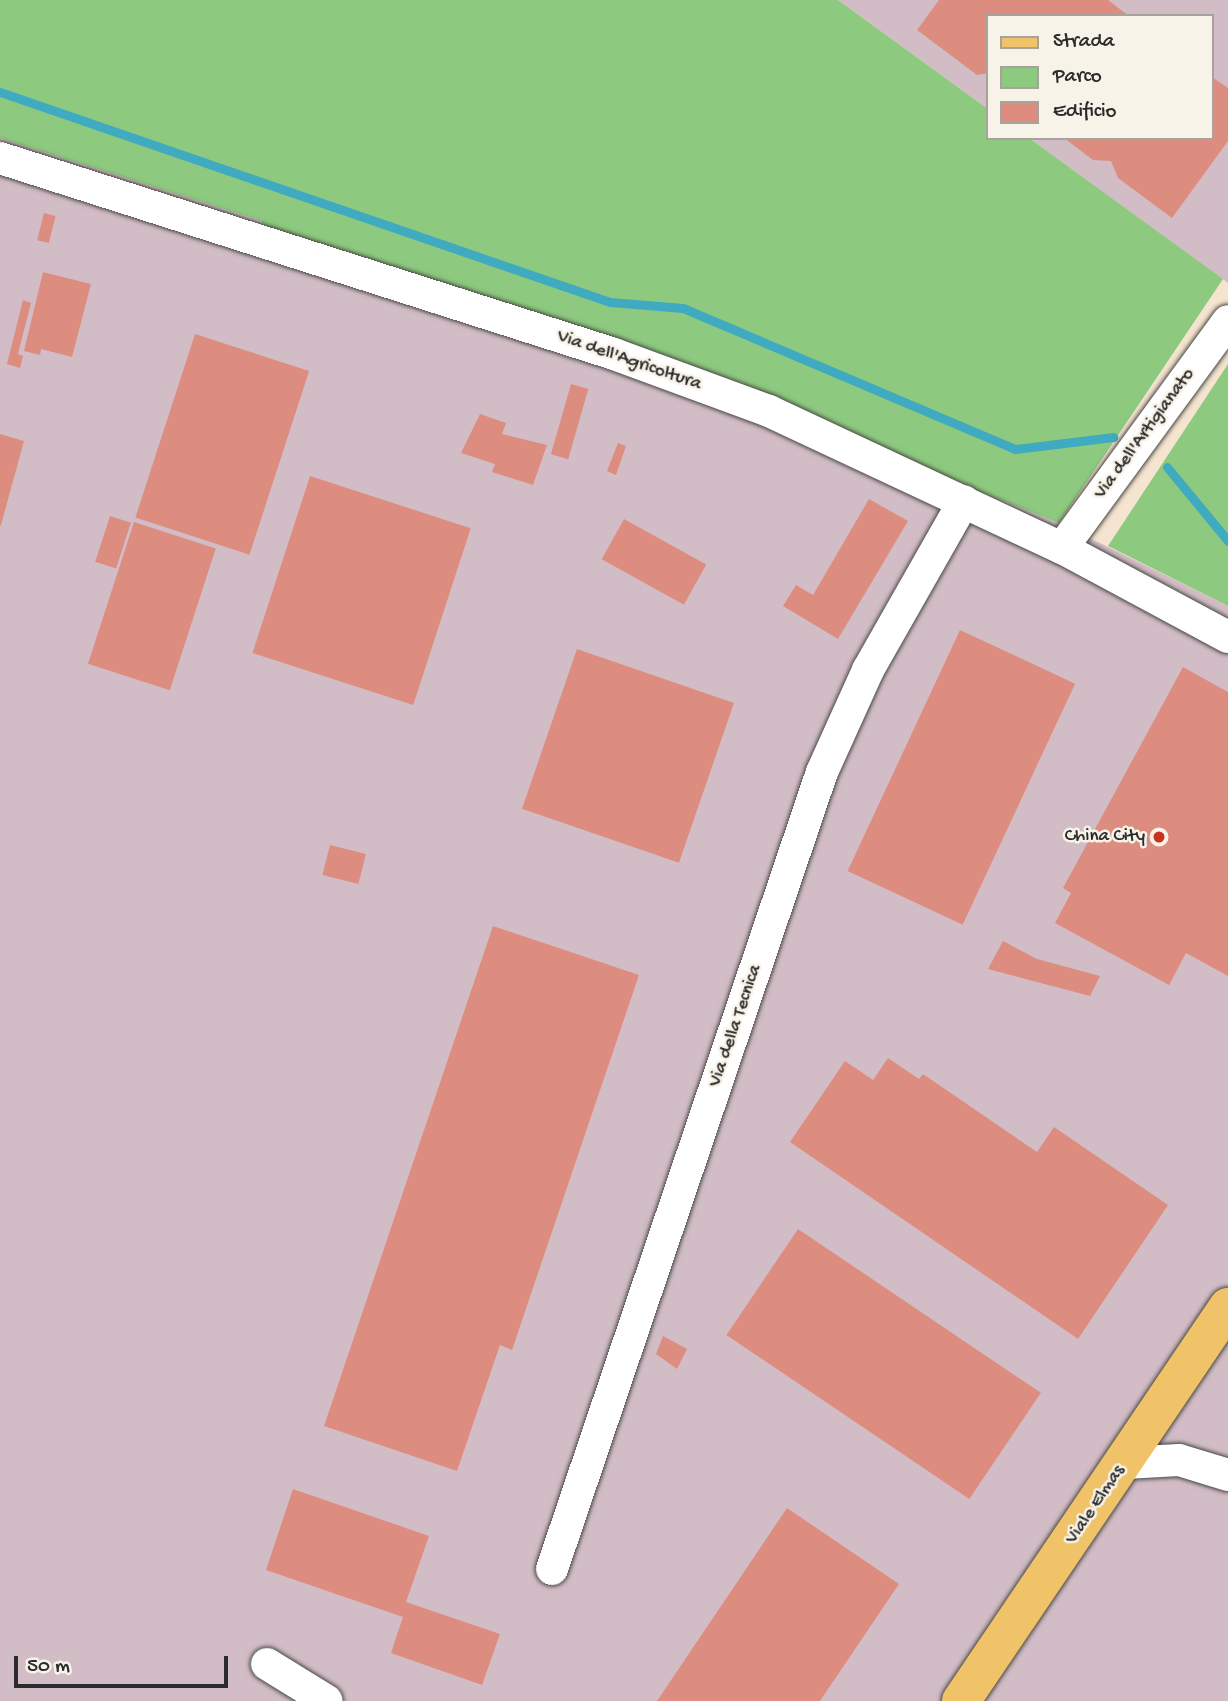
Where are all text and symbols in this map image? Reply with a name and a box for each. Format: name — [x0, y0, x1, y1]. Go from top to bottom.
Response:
legend — [986, 14, 1214, 140]
text: Strada — [1053, 30, 1114, 55]
text: Parco — [1053, 65, 1102, 90]
text: Edificio — [1053, 100, 1117, 125]
street label: Via dell'Agricoltura — [554, 326, 704, 396]
street label: Via dell'Artigianato — [1090, 364, 1200, 504]
place label: China City — [1065, 826, 1145, 848]
marker: China City — [1151, 829, 1167, 845]
street label: Via della Tecnica — [704, 962, 768, 1090]
street label: Viale Elmas — [1061, 1461, 1131, 1549]
scale bar — [18, 1642, 231, 1686]
text: 50 m — [27, 1655, 70, 1680]

